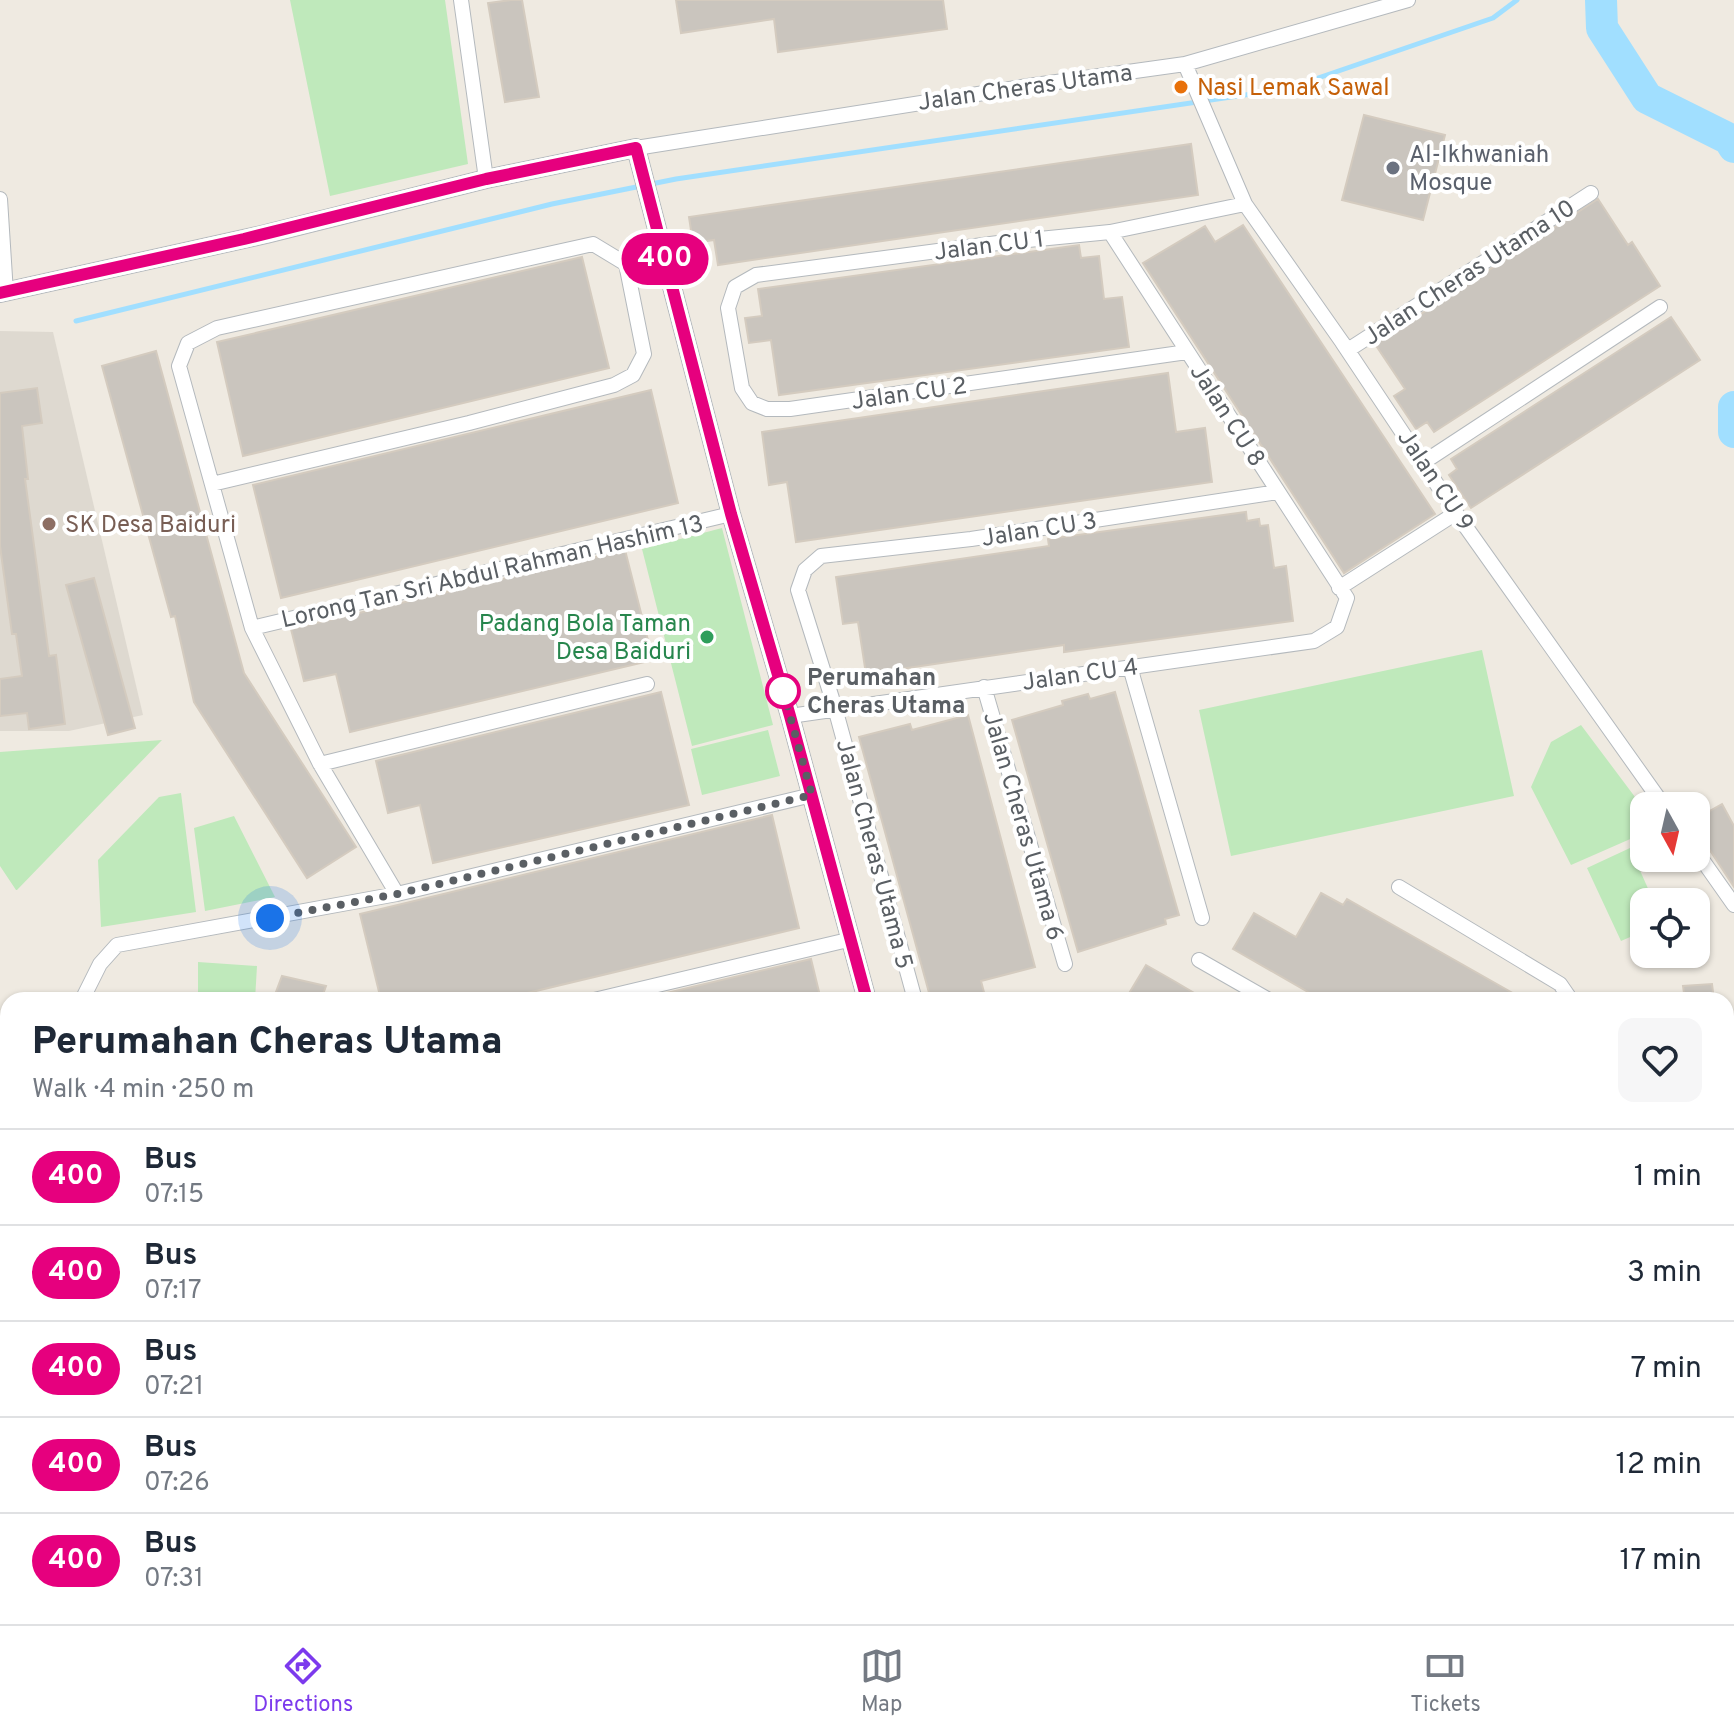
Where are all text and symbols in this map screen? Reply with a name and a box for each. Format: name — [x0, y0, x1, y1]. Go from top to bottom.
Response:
street label: Jalan Cheras Utama — [916, 59, 1135, 119]
place label: Nasi Lemak Sawal — [1197, 74, 1390, 104]
marker: Nasi Lemak Sawal — [1172, 78, 1190, 96]
place label: Al-Ikhwaniah Mosque — [1409, 141, 1549, 199]
marker: Al-Ikhwaniah Mosque — [1384, 159, 1402, 177]
street label: Jalan Cheras Utama 10 — [1359, 194, 1582, 353]
street label: Jalan CU 1 — [932, 225, 1046, 269]
line badge: 400 — [619, 233, 711, 285]
text: 400 — [638, 241, 692, 277]
street label: Jalan CU 8 — [1182, 359, 1271, 473]
street label: Jalan CU 2 — [850, 372, 969, 418]
street label: Jalan CU 9 — [1389, 425, 1479, 538]
street label: Jalan CU 3 — [980, 507, 1099, 555]
street label: Lorong Tan Sri Abdul Rahman Hashim 13 — [278, 510, 706, 636]
place label: SK Desa Baiduri — [65, 511, 236, 541]
marker: SK Desa Baiduri — [40, 515, 58, 533]
place label: Padang Bola Taman Desa Baiduri — [479, 610, 691, 668]
marker: Padang Bola Taman Desa Baiduri — [698, 628, 716, 646]
street label: Jalan CU 4 — [1020, 653, 1140, 699]
place label: Perumahan Cheras Utama — [807, 664, 965, 722]
marker: Perumahan Cheras Utama — [766, 674, 800, 708]
street label: Jalan Cheras Utama 6 — [975, 709, 1069, 944]
street label: Jalan Cheras Utama 5 — [828, 736, 918, 973]
north arrow — [1630, 792, 1710, 872]
map controls — [1630, 792, 1710, 968]
button: locate — [1630, 888, 1710, 968]
your location — [250, 898, 290, 938]
button: heart — [1618, 1018, 1702, 1102]
text: Perumahan Cheras Utama — [32, 1019, 503, 1068]
text: Walk · 4 min · 250 m — [32, 1074, 254, 1107]
text: Bus — [144, 1142, 197, 1179]
text: 400 — [49, 1159, 103, 1195]
text: 1 min — [1634, 1159, 1702, 1196]
text: 07:15 — [144, 1179, 204, 1212]
text: Bus — [144, 1238, 197, 1275]
text: 400 — [49, 1255, 103, 1291]
text: 3 min — [1627, 1255, 1702, 1292]
text: 07:17 — [144, 1275, 201, 1308]
text: Bus — [144, 1334, 197, 1371]
text: 400 — [49, 1351, 103, 1387]
text: 7 min — [1631, 1351, 1702, 1388]
text: 07:21 — [144, 1371, 204, 1404]
text: Bus — [144, 1430, 197, 1467]
text: 400 — [49, 1447, 103, 1483]
text: 12 min — [1615, 1447, 1702, 1484]
text: 07:26 — [144, 1467, 210, 1500]
text: Bus — [144, 1526, 197, 1563]
text: 400 — [49, 1543, 103, 1579]
text: 17 min — [1619, 1543, 1702, 1580]
text: 07:31 — [144, 1563, 204, 1596]
tab: Directions — [253, 1644, 353, 1719]
tab: Map — [860, 1644, 904, 1719]
tab: Tickets — [1410, 1644, 1481, 1719]

